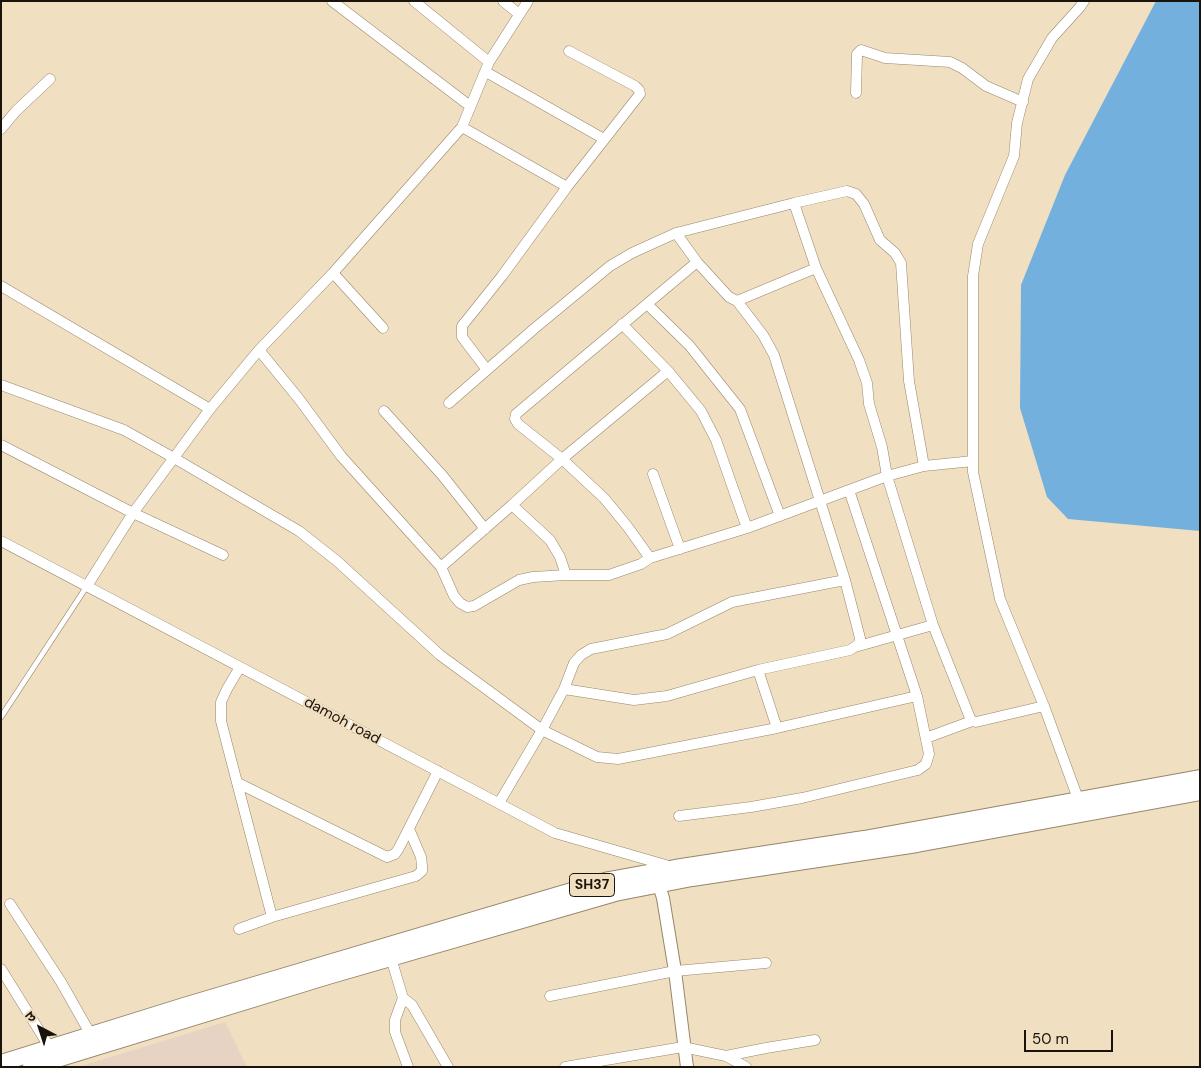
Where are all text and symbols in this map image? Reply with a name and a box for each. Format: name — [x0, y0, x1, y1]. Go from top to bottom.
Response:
street label: damoh road — [301, 693, 383, 749]
road number: SH37 — [570, 874, 614, 896]
north arrow — [15, 1003, 65, 1053]
text: उ — [21, 1007, 39, 1026]
scale bar — [1026, 1020, 1115, 1052]
text: 50 m — [1032, 1029, 1069, 1049]

